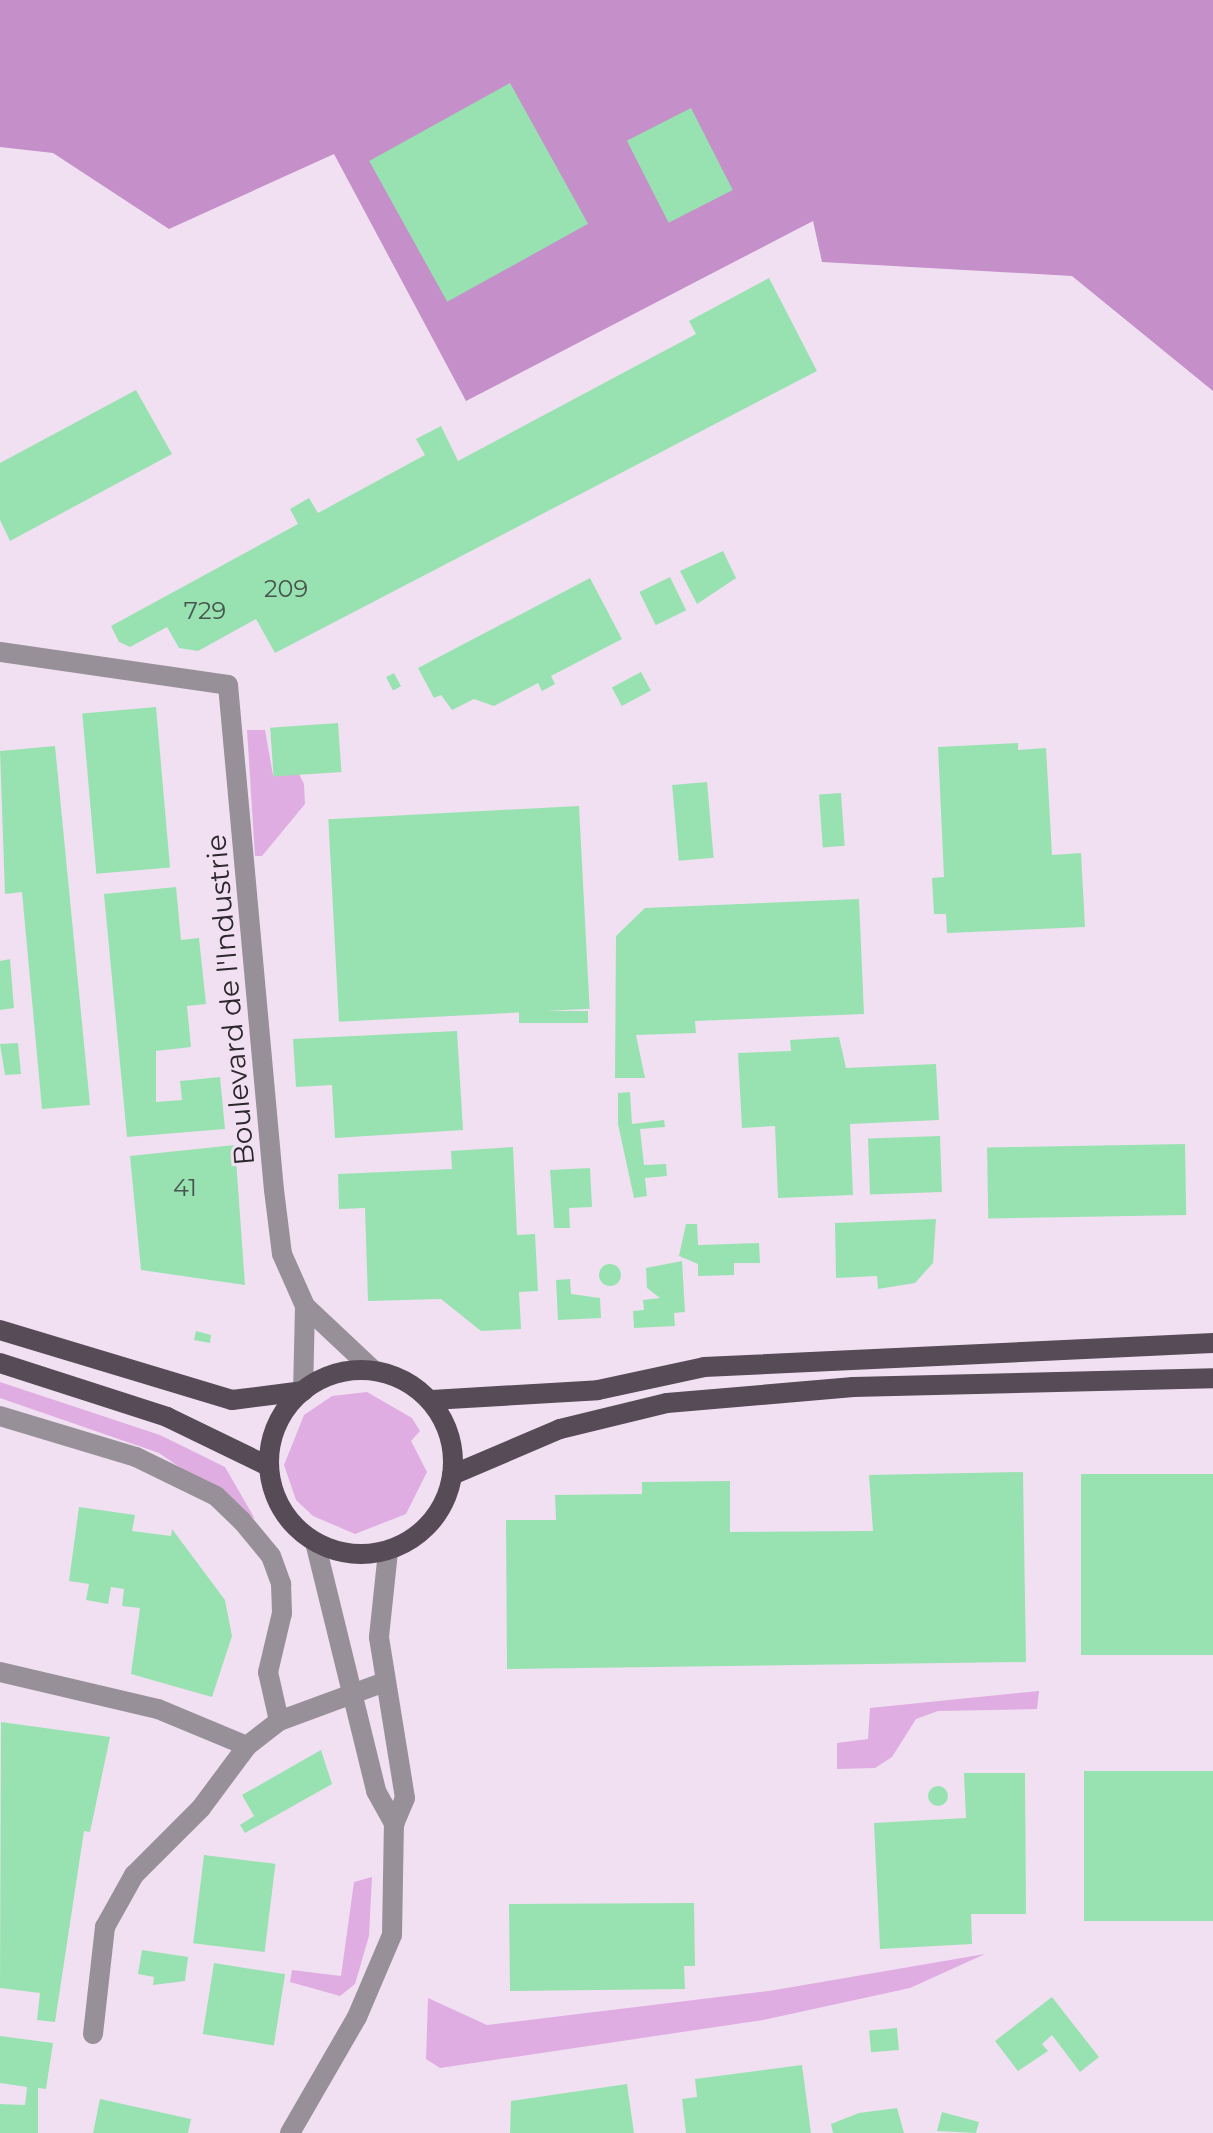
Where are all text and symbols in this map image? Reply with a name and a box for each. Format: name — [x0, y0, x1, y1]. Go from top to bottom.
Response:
house number: 209 — [264, 575, 308, 603]
house number: 729 — [184, 597, 226, 625]
street label: Boulevard de l'Industrie — [199, 833, 261, 1167]
house number: 41 — [173, 1174, 197, 1202]

